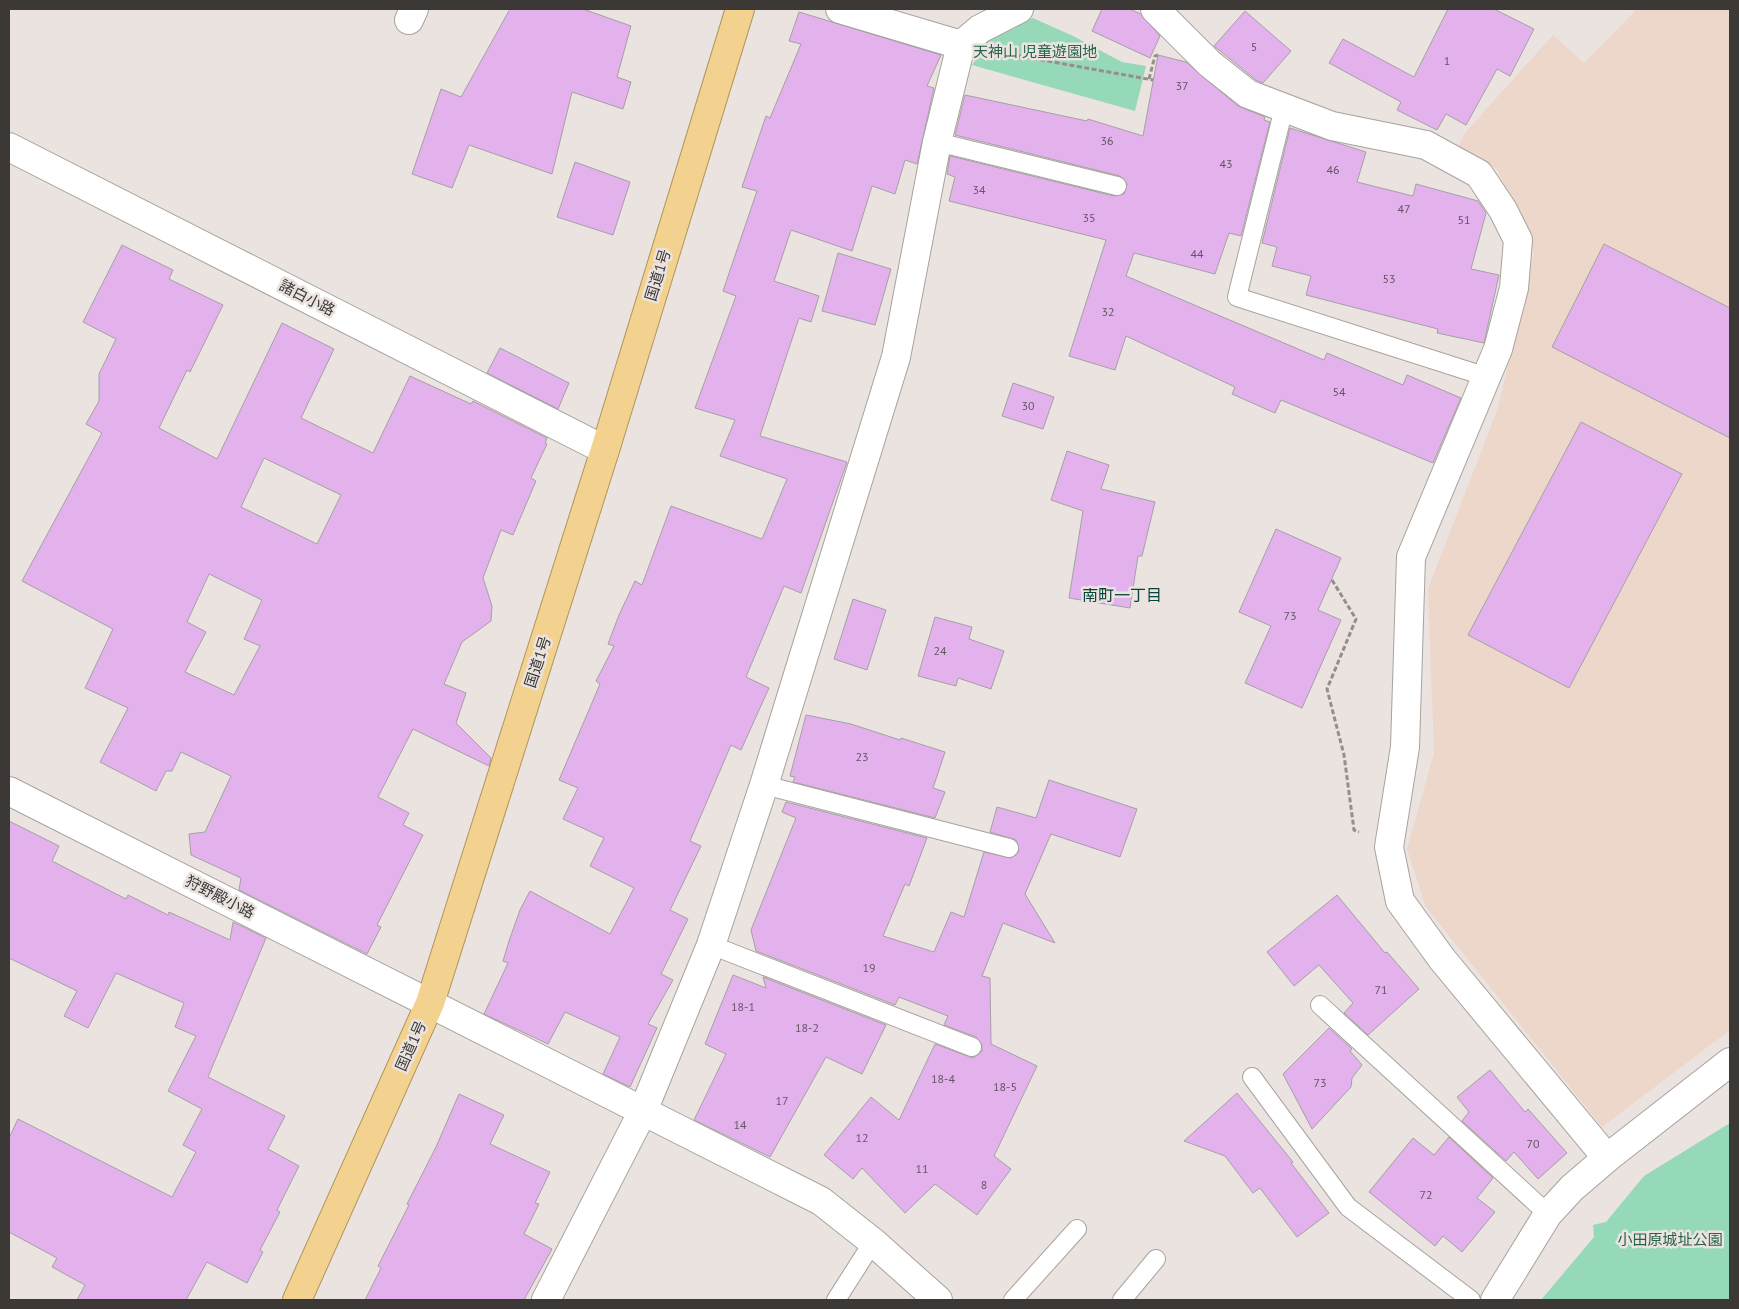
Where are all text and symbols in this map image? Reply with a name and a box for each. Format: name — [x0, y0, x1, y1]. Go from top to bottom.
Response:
house number: 5 — [1251, 39, 1257, 54]
park label: 天神山 児童遊園地 — [973, 42, 1097, 61]
house number: 1 — [1444, 53, 1450, 68]
house number: 37 — [1175, 78, 1189, 93]
house number: 36 — [1100, 133, 1114, 148]
house number: 43 — [1219, 156, 1233, 171]
house number: 46 — [1326, 162, 1340, 177]
house number: 34 — [972, 182, 986, 197]
house number: 47 — [1397, 201, 1411, 216]
house number: 35 — [1082, 210, 1096, 225]
house number: 51 — [1457, 212, 1471, 227]
house number: 44 — [1190, 246, 1204, 261]
street label: 国道1号 — [641, 247, 674, 303]
house number: 53 — [1382, 271, 1396, 286]
street label: 諸白小路 — [276, 275, 338, 320]
house number: 32 — [1101, 304, 1115, 319]
house number: 54 — [1332, 384, 1346, 399]
house number: 30 — [1021, 398, 1035, 413]
district label: 南町一丁目 — [1082, 585, 1162, 605]
house number: 73 — [1283, 608, 1297, 623]
street label: 国道1号 — [520, 634, 555, 690]
house number: 24 — [933, 643, 947, 658]
house number: 23 — [855, 749, 869, 764]
street label: 狩野殿小路 — [182, 871, 258, 922]
house number: 19 — [862, 960, 876, 975]
house number: 71 — [1374, 982, 1388, 997]
house number: 18-1 — [731, 999, 755, 1014]
street label: 国道1号 — [391, 1018, 430, 1074]
house number: 18-2 — [795, 1020, 819, 1035]
house number: 18-4 — [931, 1071, 955, 1086]
house number: 73 — [1313, 1075, 1327, 1090]
house number: 18-5 — [993, 1079, 1017, 1094]
house number: 17 — [775, 1093, 789, 1108]
house number: 14 — [733, 1117, 747, 1132]
house number: 12 — [855, 1130, 869, 1145]
house number: 70 — [1526, 1136, 1540, 1151]
house number: 11 — [915, 1161, 929, 1176]
house number: 8 — [981, 1177, 987, 1192]
house number: 72 — [1419, 1187, 1433, 1202]
park label: 小田原城址公園 — [1617, 1230, 1723, 1249]

